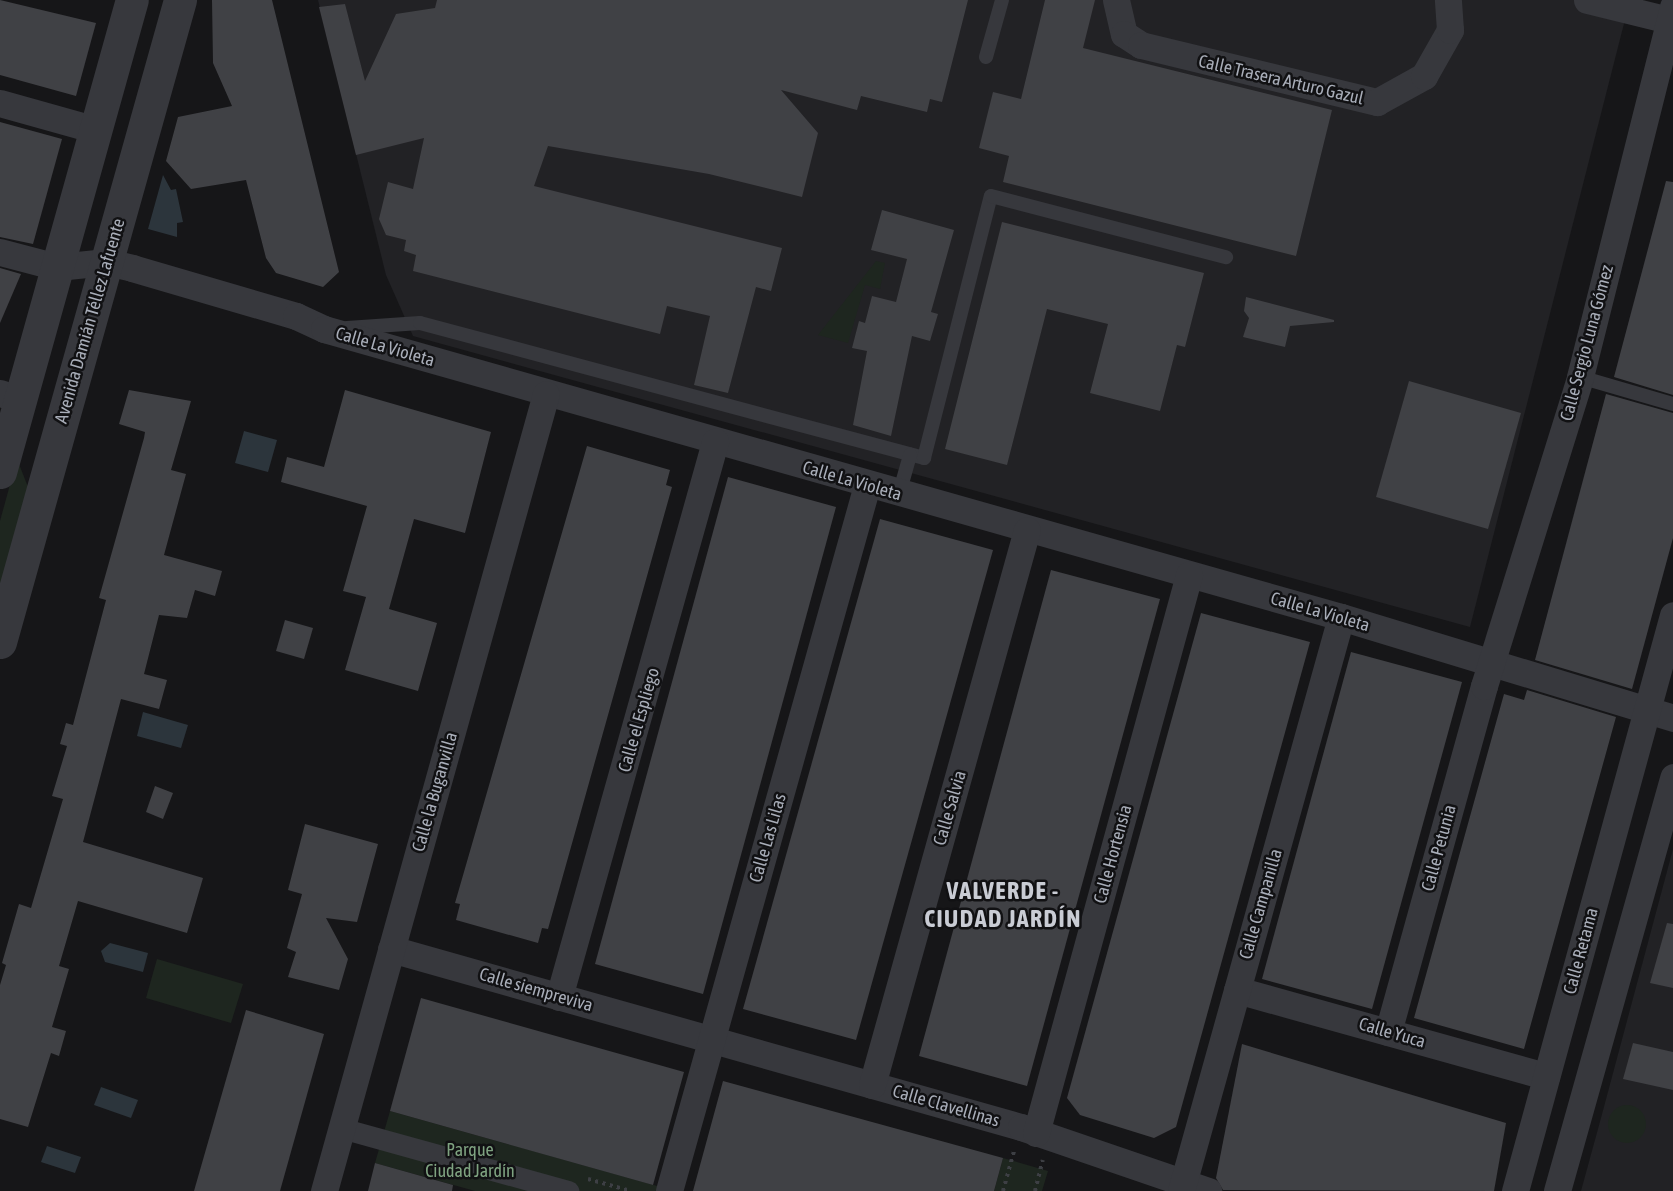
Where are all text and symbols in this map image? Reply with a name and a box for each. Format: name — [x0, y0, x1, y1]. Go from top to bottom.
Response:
street label: Calle Trasera Arturo Gazul — [1196, 50, 1366, 110]
street label: Avenida Damián Téllez Lafuente — [50, 216, 130, 426]
street label: Calle Sergio Luna Gómez — [1556, 263, 1618, 423]
street label: Calle La Violeta — [333, 323, 437, 371]
street label: Calle La Violeta — [800, 457, 904, 505]
street label: Calle La Violeta — [1268, 588, 1372, 636]
street label: Calle el Espliego — [614, 665, 664, 775]
street label: Calle la Buganvilla — [408, 730, 462, 854]
street label: Calle Salvia — [929, 768, 971, 848]
street label: Calle Las Lilas — [745, 791, 791, 885]
street label: Calle Hortensia — [1089, 802, 1137, 906]
street label: Calle Petunia — [1417, 803, 1461, 893]
street label: Calle Campanilla — [1235, 846, 1287, 962]
district label: VALVERDE - CIUDAD JARDÍN — [924, 877, 1082, 933]
street label: Calle Retama — [1559, 905, 1603, 997]
street label: Calle siempreviva — [477, 963, 595, 1017]
street label: Calle Yuca — [1356, 1013, 1428, 1053]
street label: Calle Clavellinas — [890, 1080, 1002, 1132]
park label: Parque Ciudad Jardín — [425, 1140, 515, 1182]

